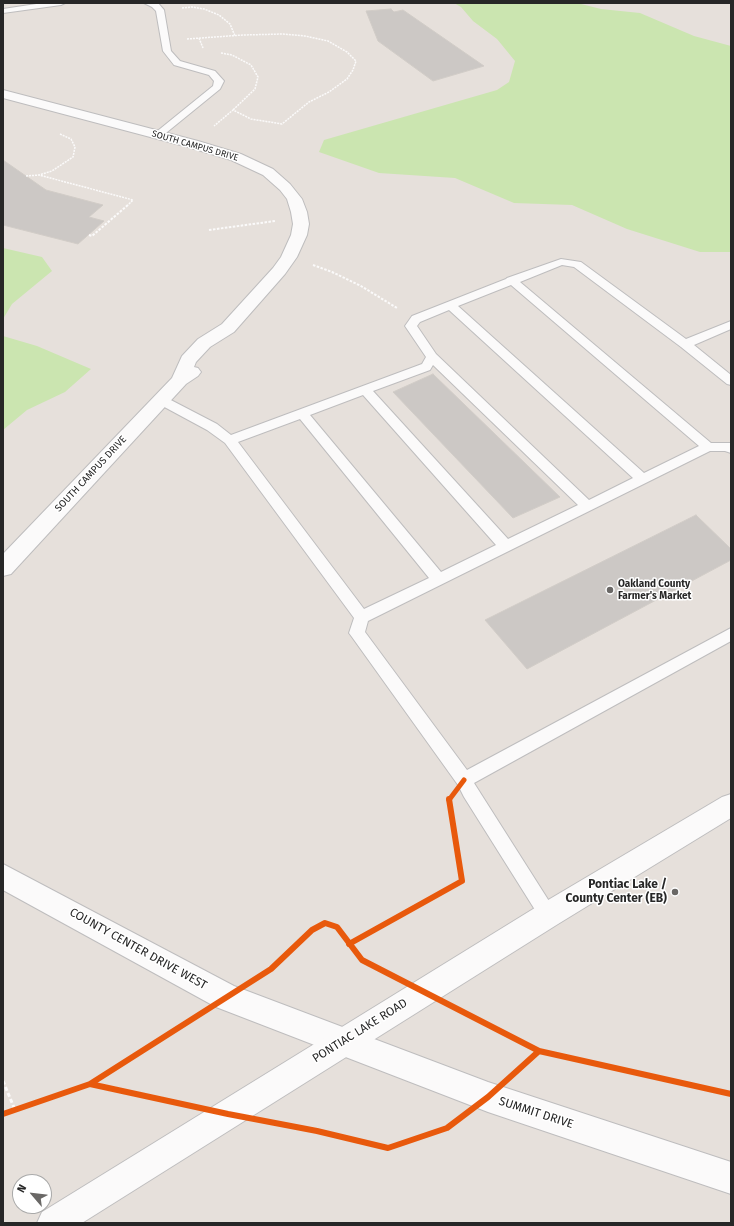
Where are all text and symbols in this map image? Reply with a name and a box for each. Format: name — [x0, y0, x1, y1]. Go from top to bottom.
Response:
street label: SOUTH CAMPUS DRIVE — [150, 128, 240, 164]
street label: SOUTH CAMPUS DRIVE — [53, 434, 129, 514]
place label: Oakland County Farmer's Market — [618, 578, 691, 602]
marker: Oakland County Farmer's Market — [605, 585, 615, 595]
place label: Pontiac Lake / County Center (EB) — [565, 878, 667, 906]
marker: Pontiac Lake / County Center (EB) — [670, 887, 680, 897]
street label: COUNTY CENTER DRIVE WEST — [67, 905, 209, 993]
street label: PONTIAC LAKE ROAD — [310, 996, 410, 1066]
street label: SUMMIT DRIVE — [497, 1094, 575, 1132]
north arrow — [12, 1174, 52, 1214]
text: N — [14, 1182, 29, 1195]

